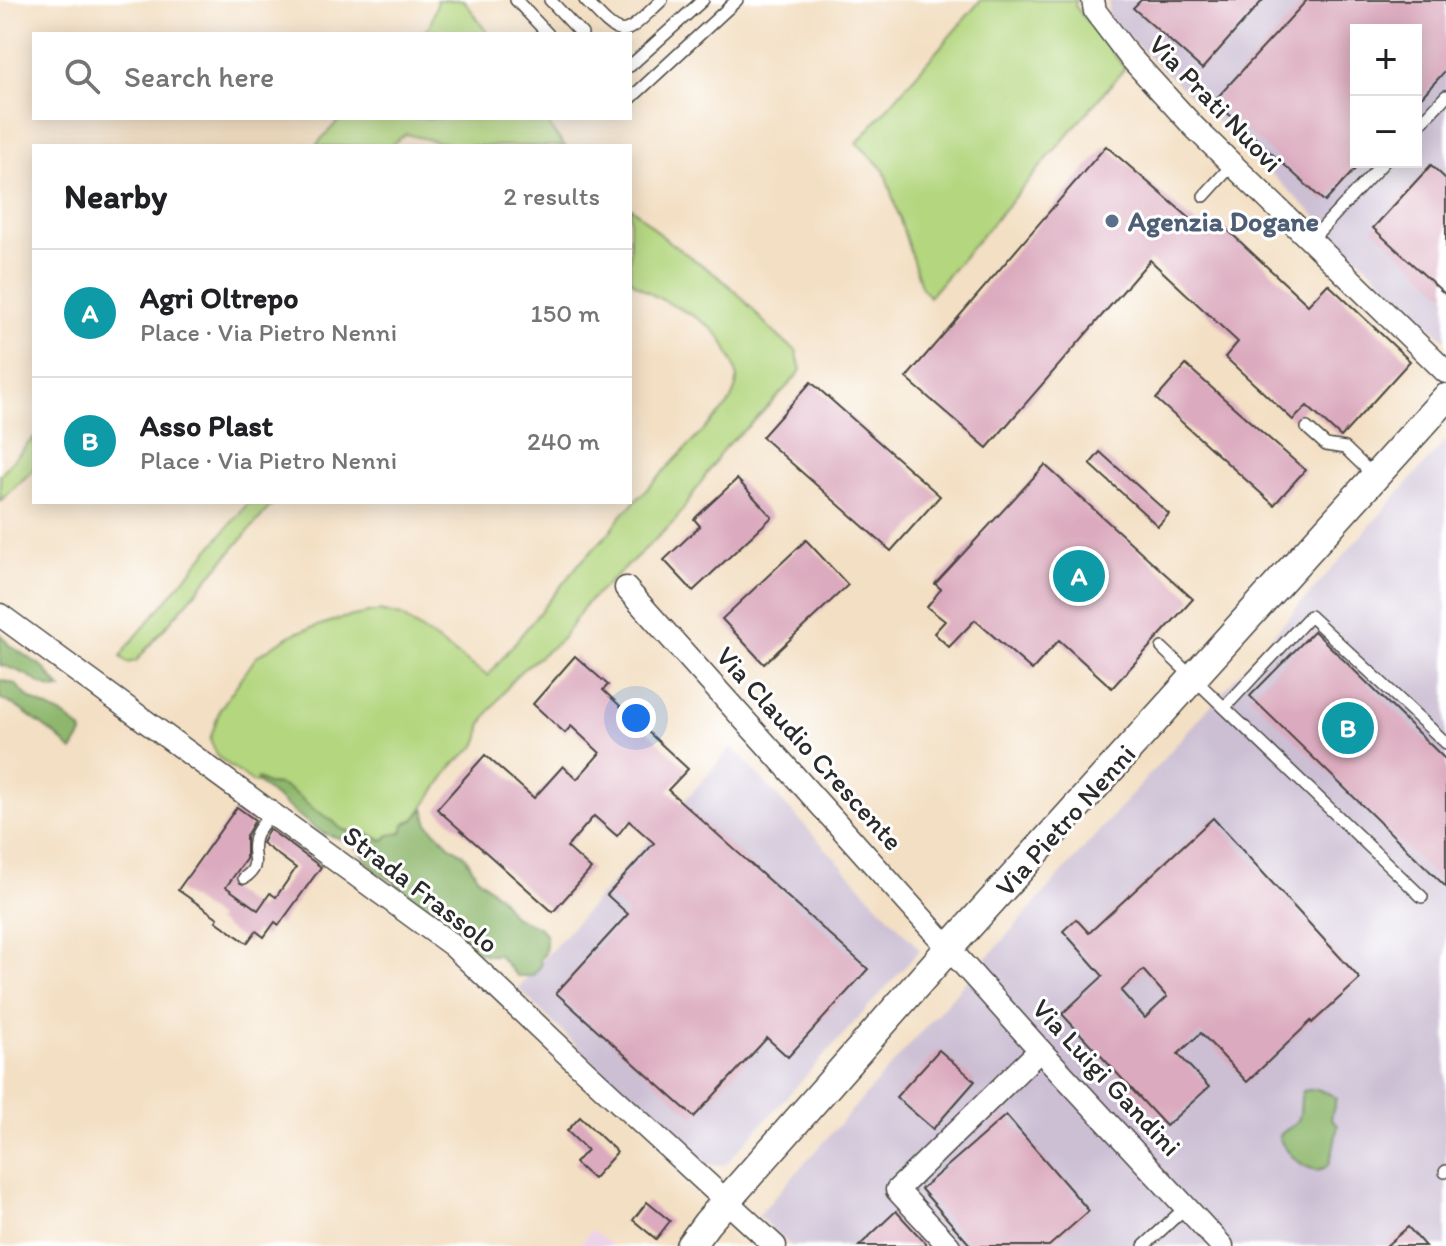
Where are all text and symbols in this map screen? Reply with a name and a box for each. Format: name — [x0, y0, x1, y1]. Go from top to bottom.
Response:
map controls — [1350, 24, 1422, 168]
button: + — [1350, 24, 1422, 96]
street label: Via Prati Nuovi — [1142, 27, 1290, 179]
search box — [32, 32, 632, 120]
icon: search — [60, 54, 104, 98]
text: Search here — [124, 58, 274, 95]
button: − — [1350, 96, 1422, 168]
text: Nearby — [64, 176, 167, 217]
text: 2 results — [503, 180, 600, 212]
place label: Agenzia Dogane — [1127, 204, 1319, 238]
marker: Agenzia Dogane — [1103, 212, 1121, 230]
text: Agri Oltrepo — [140, 279, 298, 316]
text: A — [82, 297, 98, 329]
text: 150 m — [531, 297, 600, 329]
text: Place · Via Pietro Nenni — [140, 316, 397, 348]
text: Asso Plast — [140, 407, 273, 444]
text: B — [82, 425, 98, 457]
text: 240 m — [527, 425, 600, 457]
text: Place · Via Pietro Nenni — [140, 444, 397, 476]
pin: A — [1053, 546, 1105, 606]
street label: Via Claudio Crescente — [709, 639, 911, 857]
your location — [616, 698, 656, 738]
pin: B — [1322, 698, 1374, 758]
street label: Via Pietro Nenni — [988, 737, 1142, 903]
street label: Strada Frassolo — [336, 818, 506, 960]
street label: Via Luigi Gandini — [1025, 991, 1189, 1163]

